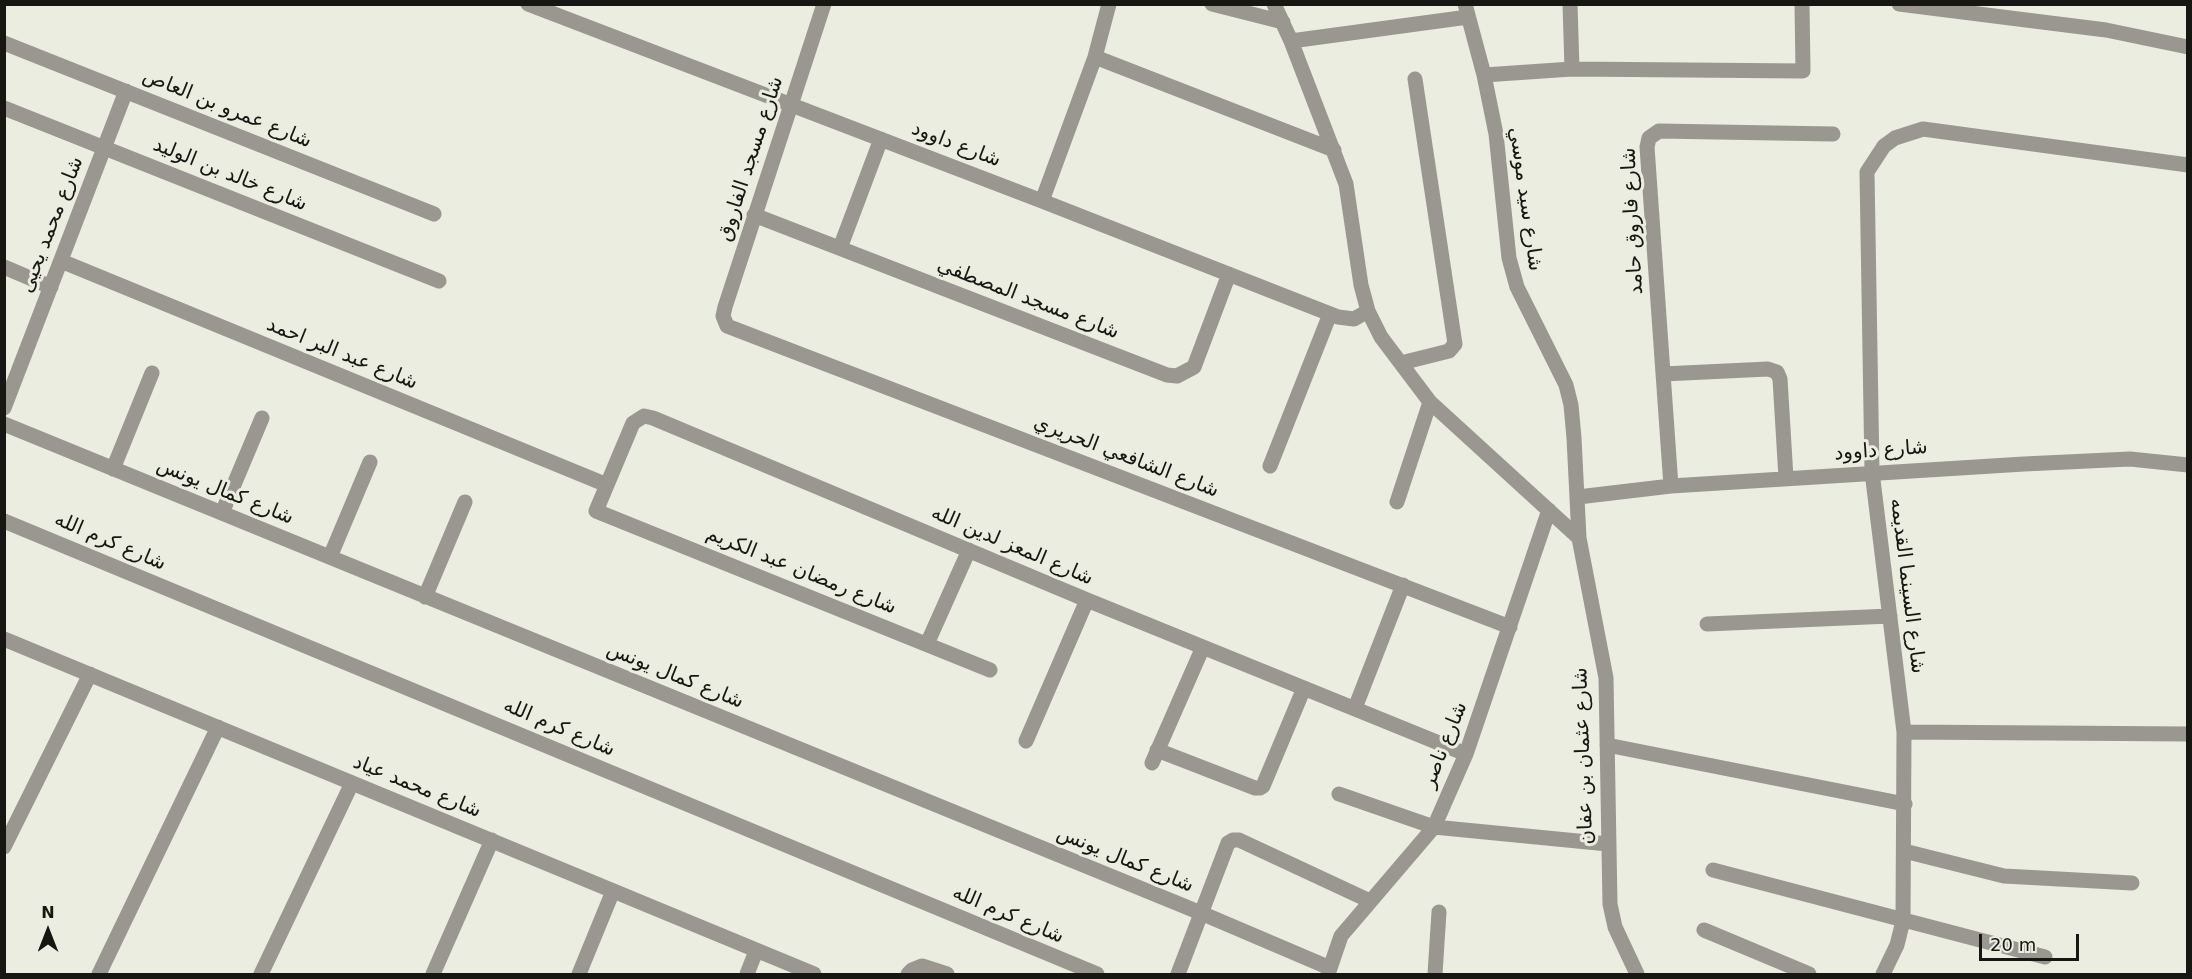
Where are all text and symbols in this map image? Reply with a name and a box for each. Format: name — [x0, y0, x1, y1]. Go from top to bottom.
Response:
street label: شارع عمرو بن العاص — [139, 64, 315, 154]
street label: شارع مسجد الفاروق — [713, 74, 789, 244]
street label: شارع داوود — [908, 117, 1004, 173]
street label: شارع سيد موسي — [1503, 126, 1547, 272]
street label: شارع خالد بن الوليد — [149, 133, 311, 217]
street label: شارع فاروق حامد — [1617, 147, 1649, 295]
street label: شارع محمد يحيى — [15, 153, 89, 297]
street label: شارع مسجد المصطفي — [934, 253, 1122, 345]
street label: شارع عبد البر احمد — [263, 313, 421, 395]
street label: شارع الشافعي الحريري — [1030, 411, 1222, 503]
street label: شارع داوود — [1834, 436, 1928, 466]
street label: شارع كمال يونس — [153, 454, 297, 530]
street label: شارع السينما القديمه — [1884, 497, 1930, 675]
street label: شارع المعز لدين الله — [927, 501, 1097, 591]
street label: شارع كرم الله — [50, 508, 170, 576]
street label: شارع رمضان عبد الكريم — [702, 522, 900, 620]
street label: شارع كمال يونس — [603, 638, 747, 714]
street label: شارع عثمان بن عفان — [1569, 667, 1599, 845]
street label: شارع كرم الله — [499, 694, 619, 762]
street label: شارع ناصر — [1417, 699, 1473, 791]
street label: شارع محمد عياد — [350, 750, 484, 824]
street label: شارع كمال يونس — [1053, 822, 1197, 898]
street label: شارع كرم الله — [948, 881, 1068, 949]
north arrow — [18, 901, 78, 961]
text: N — [41, 903, 55, 922]
scale bar — [1982, 922, 2082, 960]
text: 20 m — [1990, 934, 2036, 955]

